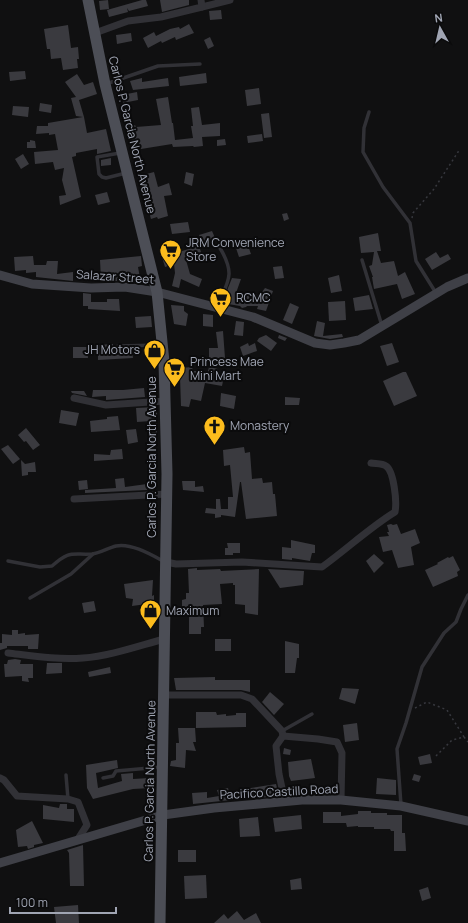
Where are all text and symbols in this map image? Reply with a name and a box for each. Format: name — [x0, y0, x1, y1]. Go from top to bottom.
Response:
north arrow — [420, 8, 460, 48]
text: N — [434, 10, 444, 26]
street label: Carlos P. Garcia North Avenue — [105, 54, 160, 215]
place label: JRM Convenience Store — [186, 234, 284, 265]
supermarket icon: JRM Convenience Store — [158, 237, 184, 270]
street label: Salazar Street — [75, 265, 155, 288]
supermarket icon: RCMC — [207, 285, 233, 318]
place label: RCMC — [236, 289, 271, 306]
shop icon: JH Motors — [142, 337, 168, 370]
place label: JH Motors — [85, 341, 140, 358]
place label: Princess Mae Mini Mart — [190, 353, 264, 384]
supermarket icon: Princess Mae Mini Mart — [161, 356, 187, 389]
street label: Carlos P. Garcia North Avenue — [143, 376, 160, 538]
church icon: Monastery — [201, 413, 227, 446]
place label: Monastery — [230, 417, 290, 434]
shop icon: Maximum — [138, 598, 164, 631]
place label: Maximum — [166, 602, 219, 619]
street label: Carlos P. Garcia North Avenue — [140, 700, 159, 862]
street label: Pacifico Castillo Road — [219, 780, 339, 803]
scale bar — [10, 889, 116, 915]
text: 100 m — [16, 894, 48, 911]

